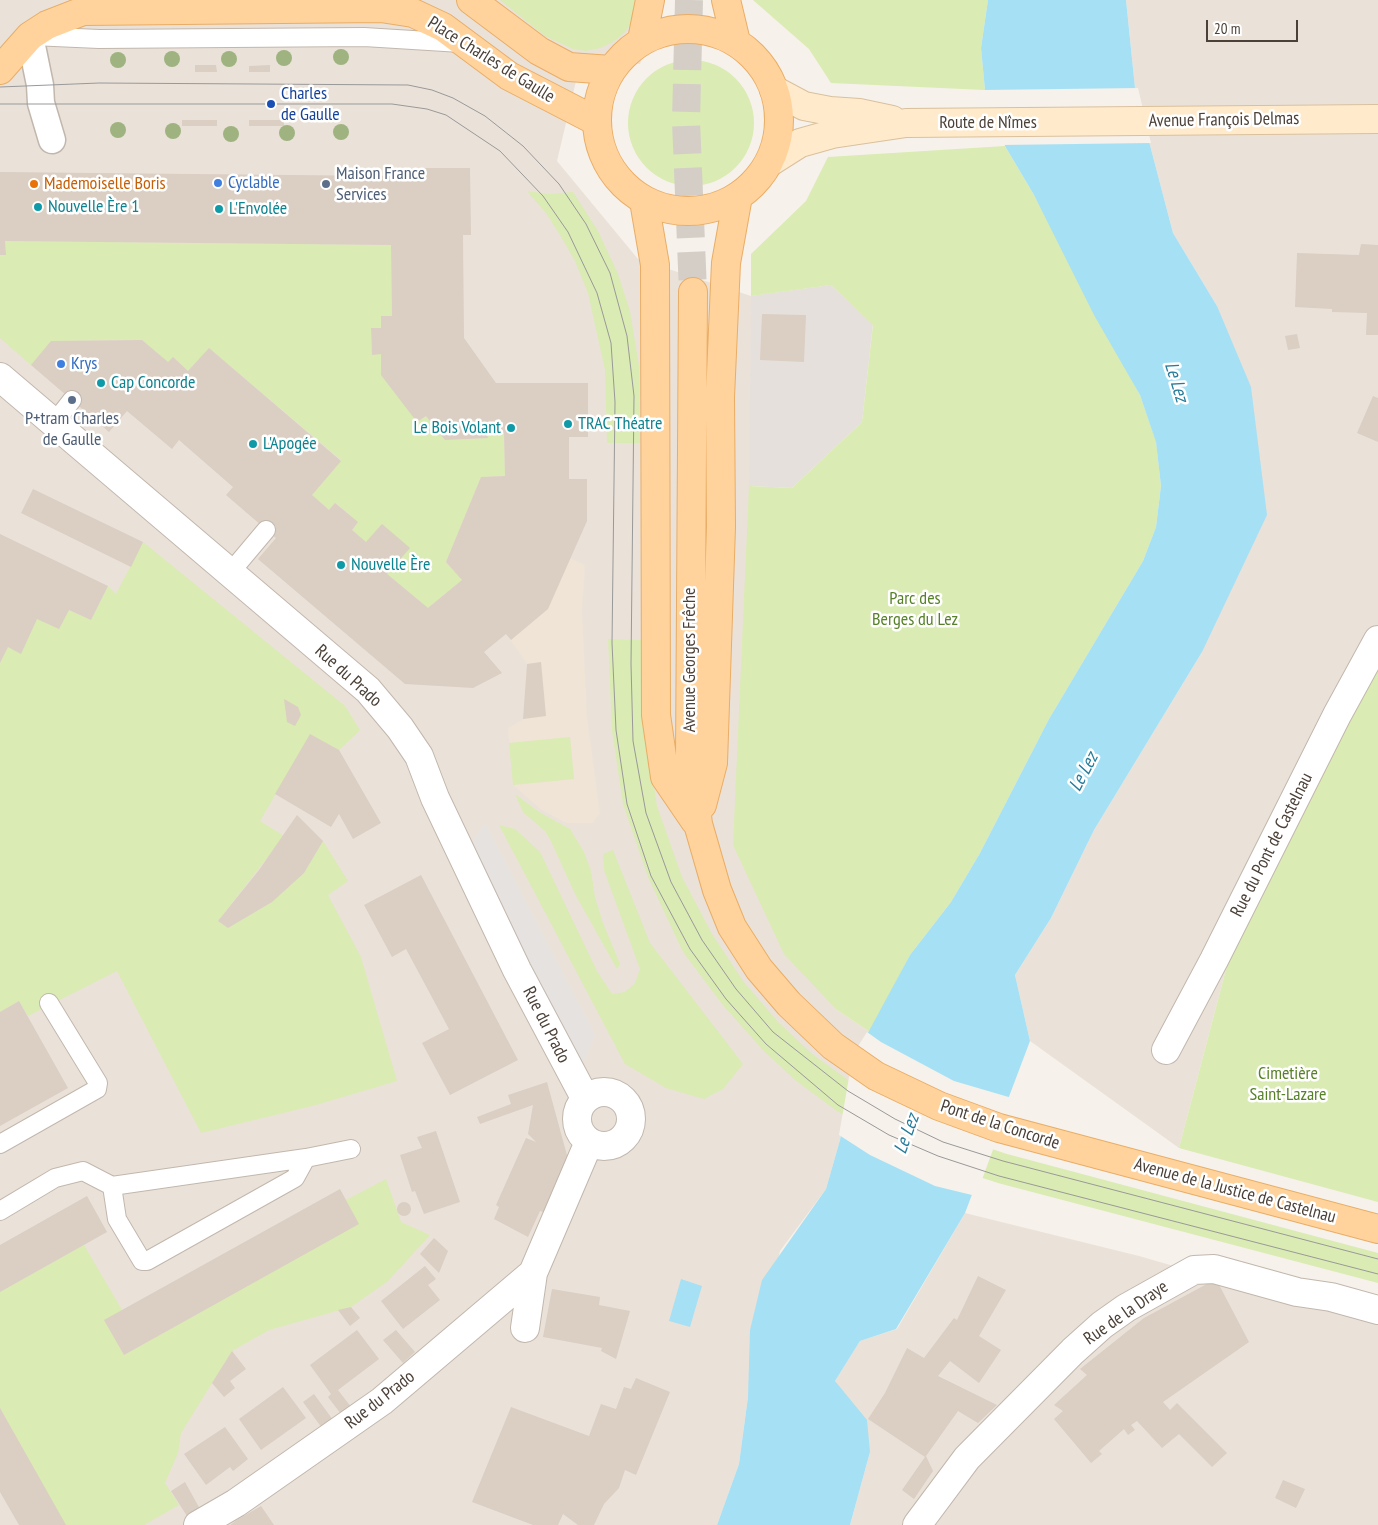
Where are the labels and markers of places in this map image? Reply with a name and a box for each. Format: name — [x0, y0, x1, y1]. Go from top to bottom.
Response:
place label: Charles de Gaulle — [281, 83, 340, 126]
marker: Charles de Gaulle — [265, 98, 277, 110]
place label: Maison France Services — [336, 163, 425, 205]
place label: Cyclable — [228, 172, 280, 194]
place label: Mademoiselle Boris — [44, 173, 166, 195]
marker: Cyclable — [212, 177, 224, 189]
marker: Mademoiselle Boris — [28, 178, 40, 190]
marker: Maison France Services — [320, 178, 332, 190]
place label: Nouvelle Ère 1 — [48, 196, 139, 218]
place label: L'Envolée — [229, 198, 287, 220]
marker: Nouvelle Ère 1 — [32, 201, 44, 213]
marker: L'Envolée — [213, 203, 225, 215]
place label: Krys — [71, 353, 97, 375]
marker: Krys — [55, 358, 67, 370]
place label: Cap Concorde — [111, 372, 195, 394]
marker: Cap Concorde — [95, 377, 107, 389]
marker: P+tram Charles de Gaulle — [66, 394, 78, 406]
place label: P+tram Charles de Gaulle — [25, 408, 119, 450]
place label: TRAC Théatre — [578, 413, 662, 435]
place label: Le Bois Volant — [414, 417, 501, 439]
marker: TRAC Théatre — [562, 418, 574, 430]
marker: Le Bois Volant — [505, 422, 517, 434]
place label: L'Apogée — [263, 433, 317, 455]
marker: L'Apogée — [247, 438, 259, 450]
place label: Nouvelle Ère — [351, 554, 430, 576]
marker: Nouvelle Ère — [335, 559, 347, 571]

